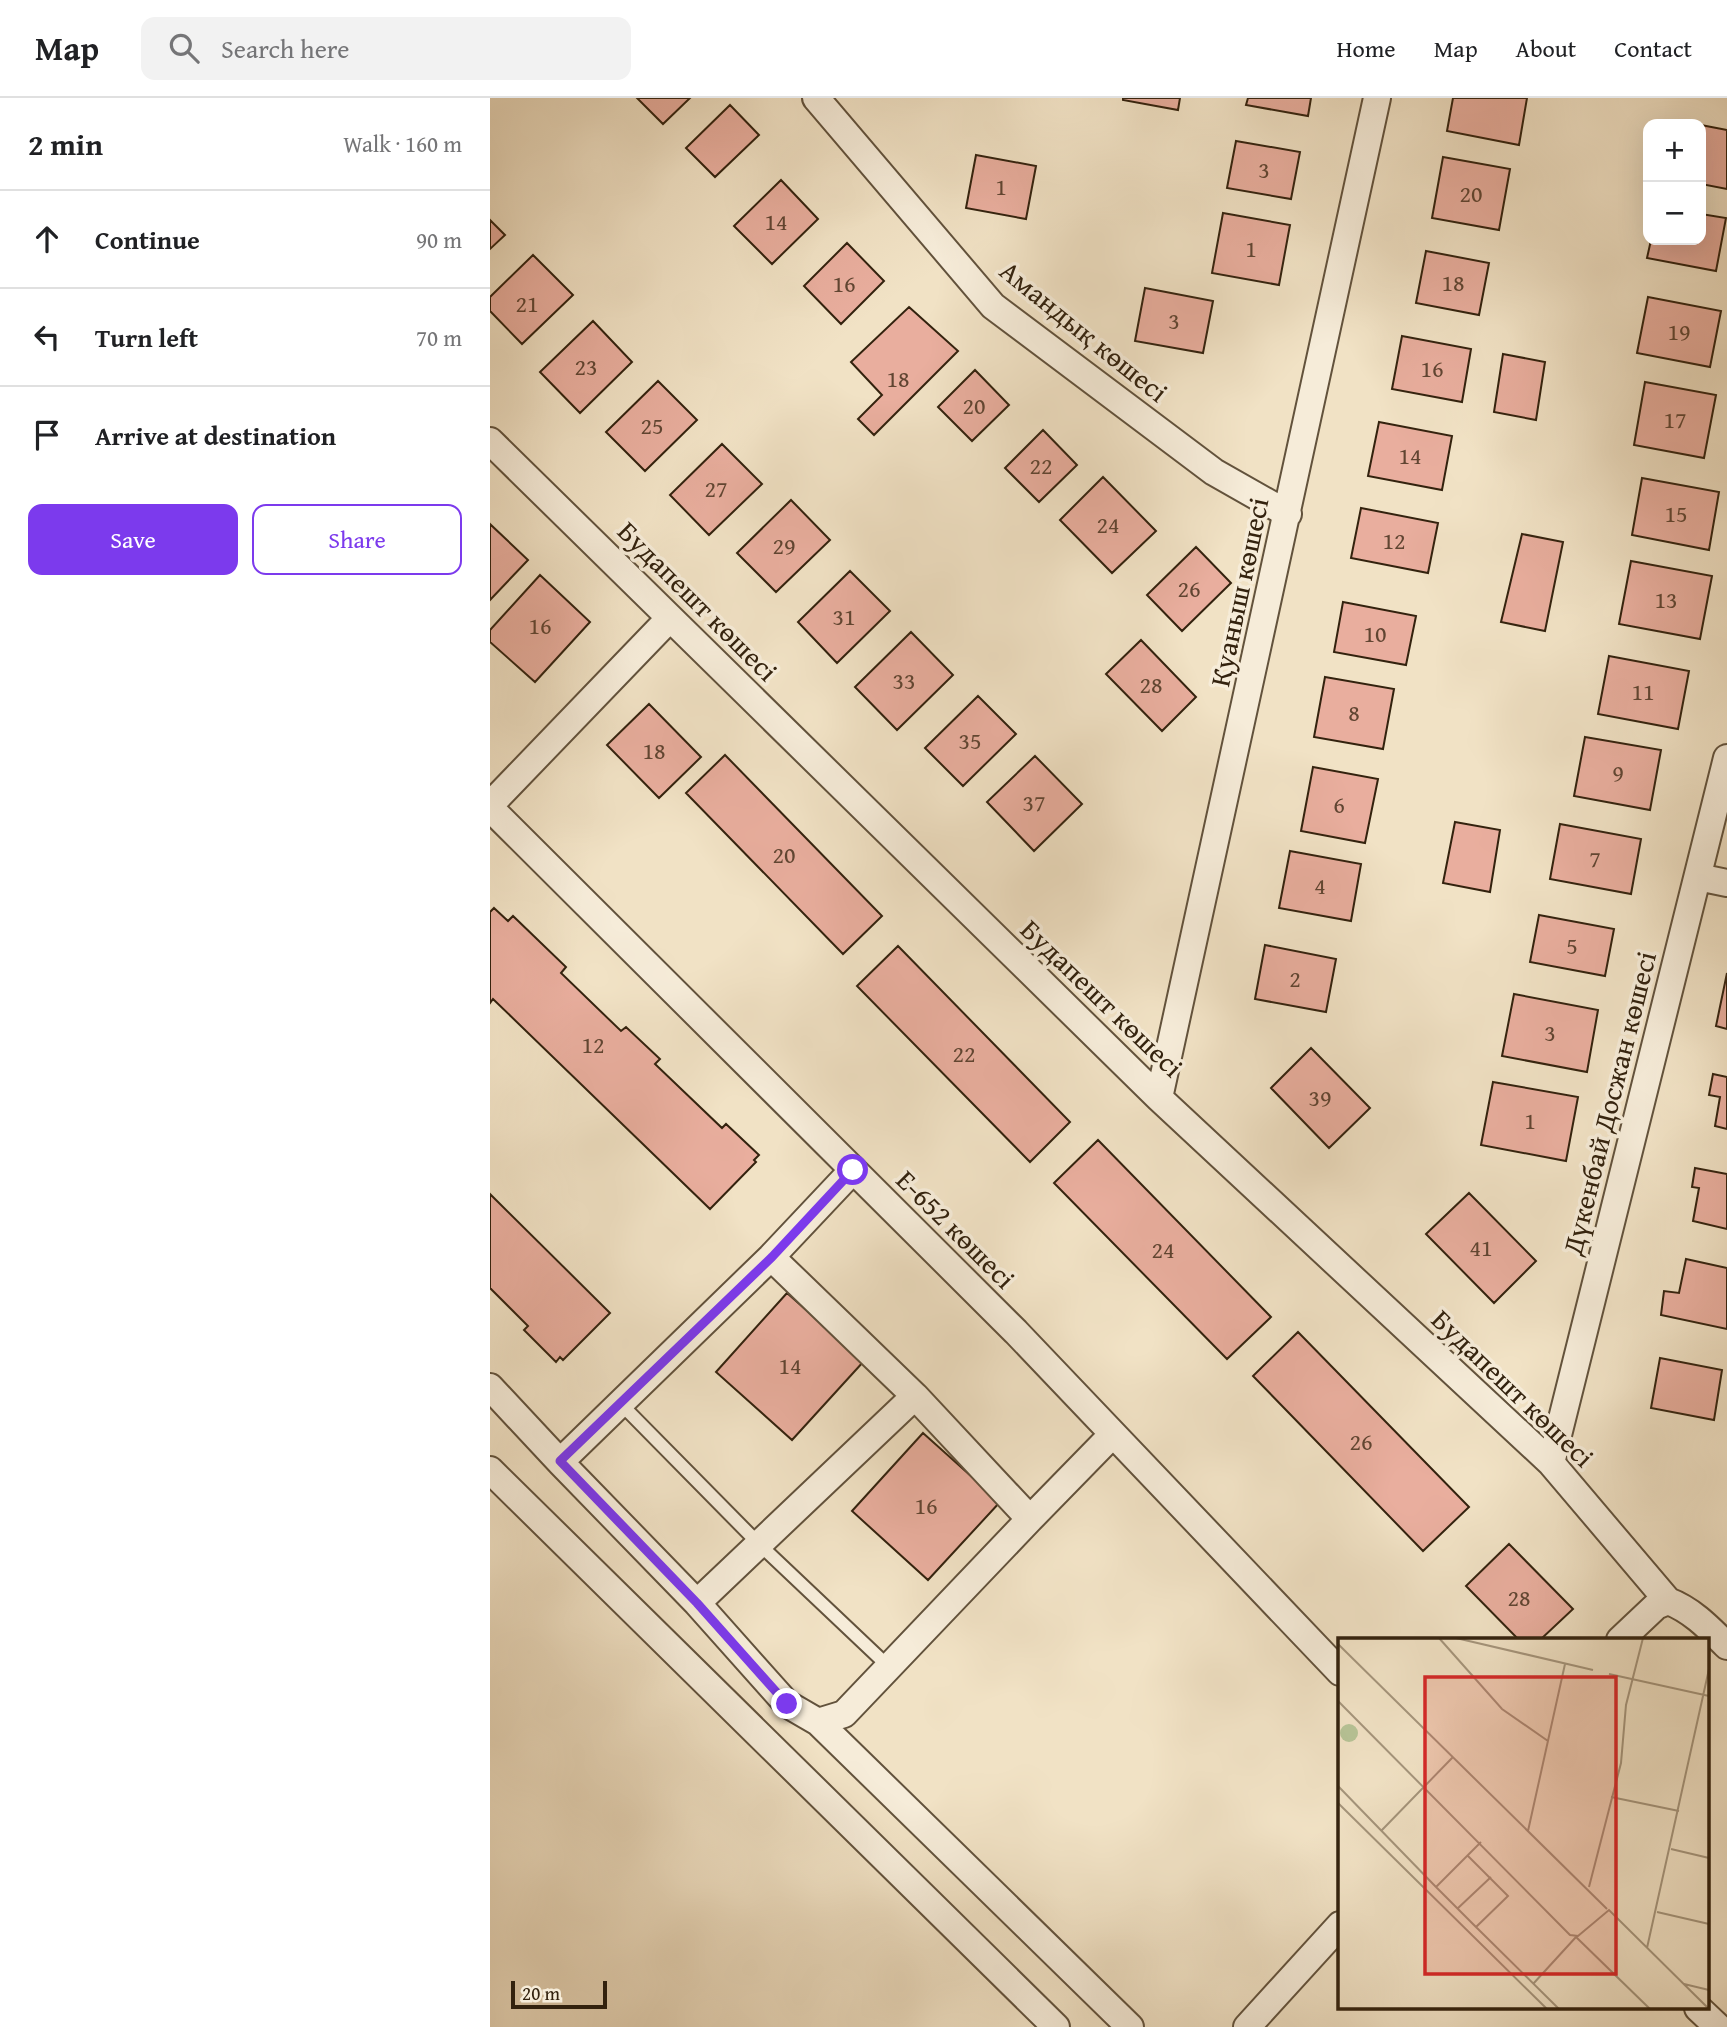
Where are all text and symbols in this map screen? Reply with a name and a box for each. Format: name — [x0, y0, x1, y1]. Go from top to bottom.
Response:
search box — [141, 17, 631, 80]
text: Map — [35, 24, 99, 72]
icon: search — [165, 29, 203, 67]
text: Search here — [221, 29, 349, 68]
text: Home — [1337, 31, 1396, 66]
text: Map — [1434, 31, 1478, 66]
text: About — [1516, 31, 1576, 66]
text: Contact — [1614, 31, 1692, 66]
map controls — [1643, 119, 1706, 245]
button: + — [1643, 119, 1706, 182]
text: 2 min — [28, 122, 103, 166]
text: Walk · 160 m — [343, 127, 462, 160]
house number: 3 — [1258, 152, 1270, 187]
house number: 1 — [995, 169, 1007, 204]
house number: 20 — [1459, 176, 1483, 211]
button: − — [1643, 182, 1706, 245]
house number: 14 — [764, 204, 788, 239]
icon: ahead — [28, 220, 66, 258]
text: Continue — [95, 220, 200, 259]
text: 90 m — [416, 223, 462, 256]
house number: 1 — [1245, 231, 1257, 266]
street label: Амандық көшесі — [991, 250, 1177, 411]
house number: 18 — [1441, 265, 1465, 300]
house number: 16 — [832, 266, 856, 301]
house number: 21 — [515, 286, 539, 321]
house number: 3 — [1168, 303, 1180, 338]
house number: 19 — [1667, 314, 1691, 349]
icon: left — [28, 318, 66, 356]
text: Turn left — [95, 318, 198, 357]
text: 70 m — [416, 321, 462, 354]
house number: 23 — [574, 349, 598, 384]
house number: 16 — [1420, 351, 1444, 386]
house number: 18 — [886, 361, 910, 396]
house number: 20 — [962, 388, 986, 423]
house number: 17 — [1663, 402, 1687, 437]
house number: 25 — [640, 408, 664, 443]
icon: arrive — [28, 416, 66, 454]
text: Arrive at destination — [95, 416, 336, 455]
house number: 14 — [1398, 438, 1422, 473]
house number: 22 — [1029, 448, 1053, 483]
house number: 27 — [704, 471, 728, 506]
street label: Қуаныш көшесі — [1198, 494, 1279, 690]
house number: 15 — [1664, 496, 1688, 531]
button: Save — [28, 504, 238, 575]
button: Share — [252, 504, 462, 575]
house number: 24 — [1096, 507, 1120, 542]
street label: Будапешт көшесі — [609, 511, 788, 690]
house number: 12 — [1382, 523, 1406, 558]
house number: 29 — [772, 528, 796, 563]
house number: 26 — [1177, 571, 1201, 606]
house number: 13 — [1654, 582, 1678, 617]
house number: 31 — [832, 599, 856, 634]
house number: 16 — [528, 608, 552, 643]
house number: 10 — [1363, 616, 1387, 651]
house number: 33 — [892, 663, 916, 698]
house number: 28 — [1139, 667, 1163, 702]
house number: 11 — [1631, 674, 1655, 709]
house number: 8 — [1348, 695, 1360, 730]
house number: 35 — [958, 723, 982, 758]
house number: 18 — [642, 733, 666, 768]
house number: 9 — [1612, 755, 1624, 790]
house number: 37 — [1022, 785, 1046, 820]
house number: 6 — [1333, 787, 1345, 822]
house number: 20 — [772, 837, 796, 872]
house number: 7 — [1589, 841, 1601, 876]
house number: 4 — [1314, 868, 1326, 903]
street label: Будапешт көшесі — [1012, 909, 1193, 1086]
house number: 5 — [1566, 928, 1578, 963]
street label: Дүкенбай Досжан көшесі — [1551, 947, 1666, 1260]
house number: 2 — [1289, 961, 1301, 996]
house number: 3 — [1544, 1015, 1556, 1050]
house number: 12 — [581, 1027, 605, 1062]
house number: 22 — [952, 1036, 976, 1071]
house number: 39 — [1308, 1080, 1332, 1115]
house number: 1 — [1524, 1103, 1536, 1138]
route start — [837, 1154, 868, 1185]
street label: Е-652 көшесі — [887, 1160, 1025, 1298]
house number: 41 — [1469, 1230, 1493, 1265]
house number: 24 — [1151, 1232, 1175, 1267]
street label: Будапешт көшесі — [1423, 1299, 1604, 1476]
house number: 14 — [778, 1348, 802, 1383]
house number: 26 — [1349, 1424, 1373, 1459]
house number: 16 — [914, 1488, 938, 1523]
house number: 28 — [1507, 1580, 1531, 1615]
inset map — [1338, 1638, 1710, 2010]
route end — [771, 1688, 802, 1719]
scale bar — [511, 1978, 607, 2010]
text: 20 m — [522, 1979, 560, 2007]

